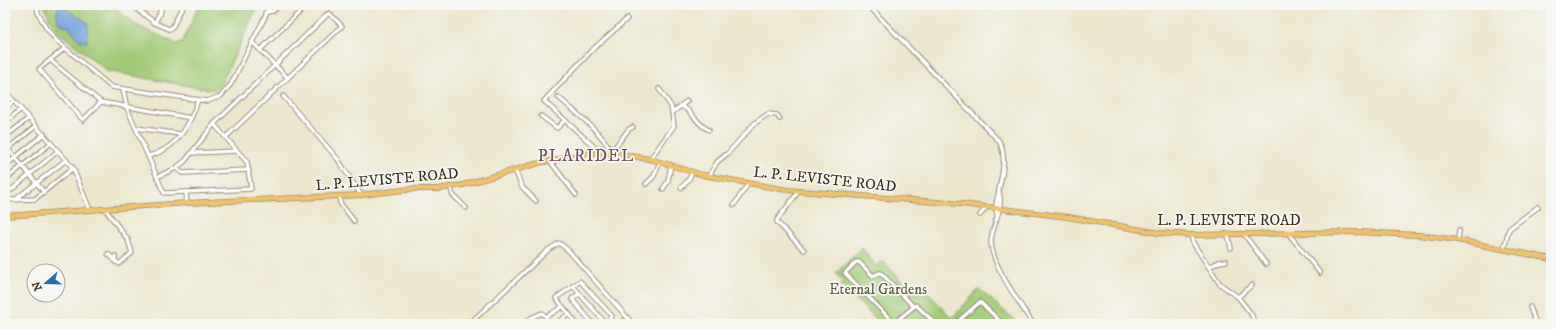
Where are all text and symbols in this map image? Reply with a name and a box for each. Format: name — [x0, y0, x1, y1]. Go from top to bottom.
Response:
district label: PLARIDEL — [538, 145, 634, 167]
street label: L. P. LEVISTE ROAD — [753, 163, 897, 196]
street label: L. P. LEVISTE ROAD — [315, 164, 459, 195]
street label: L. P. LEVISTE ROAD — [1157, 211, 1301, 230]
north arrow — [26, 263, 66, 303]
text: N — [29, 279, 46, 293]
park label: Eternal Gardens — [829, 280, 927, 299]

